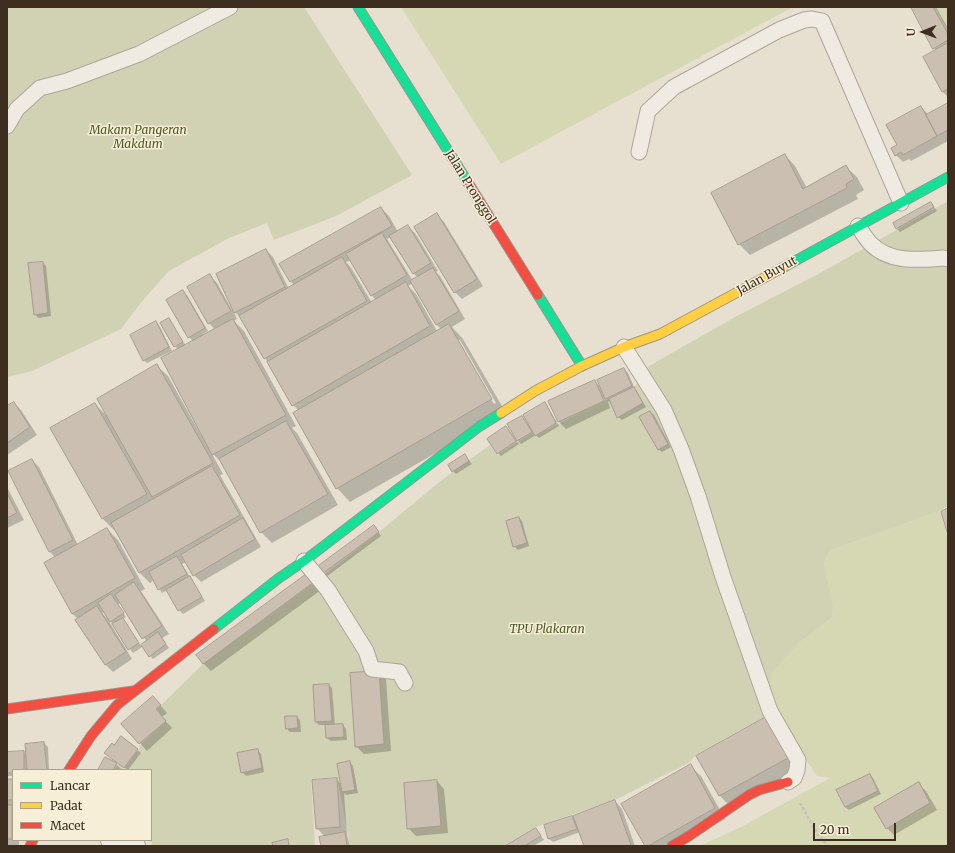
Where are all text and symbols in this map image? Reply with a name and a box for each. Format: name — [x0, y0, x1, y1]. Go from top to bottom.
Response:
north arrow — [903, 12, 943, 52]
text: U — [904, 28, 918, 36]
park label: Makam Pangeran Makdum — [89, 124, 187, 152]
street label: Jalan Pronggol — [442, 147, 498, 227]
street label: Jalan Buyut — [735, 254, 799, 298]
park label: TPU Plakaran — [509, 623, 585, 637]
legend — [12, 769, 152, 841]
text: Lancar — [50, 778, 90, 793]
text: Padat — [50, 798, 82, 813]
scale bar — [815, 815, 898, 841]
text: Macet — [50, 818, 85, 833]
text: 20 m — [820, 822, 849, 837]

